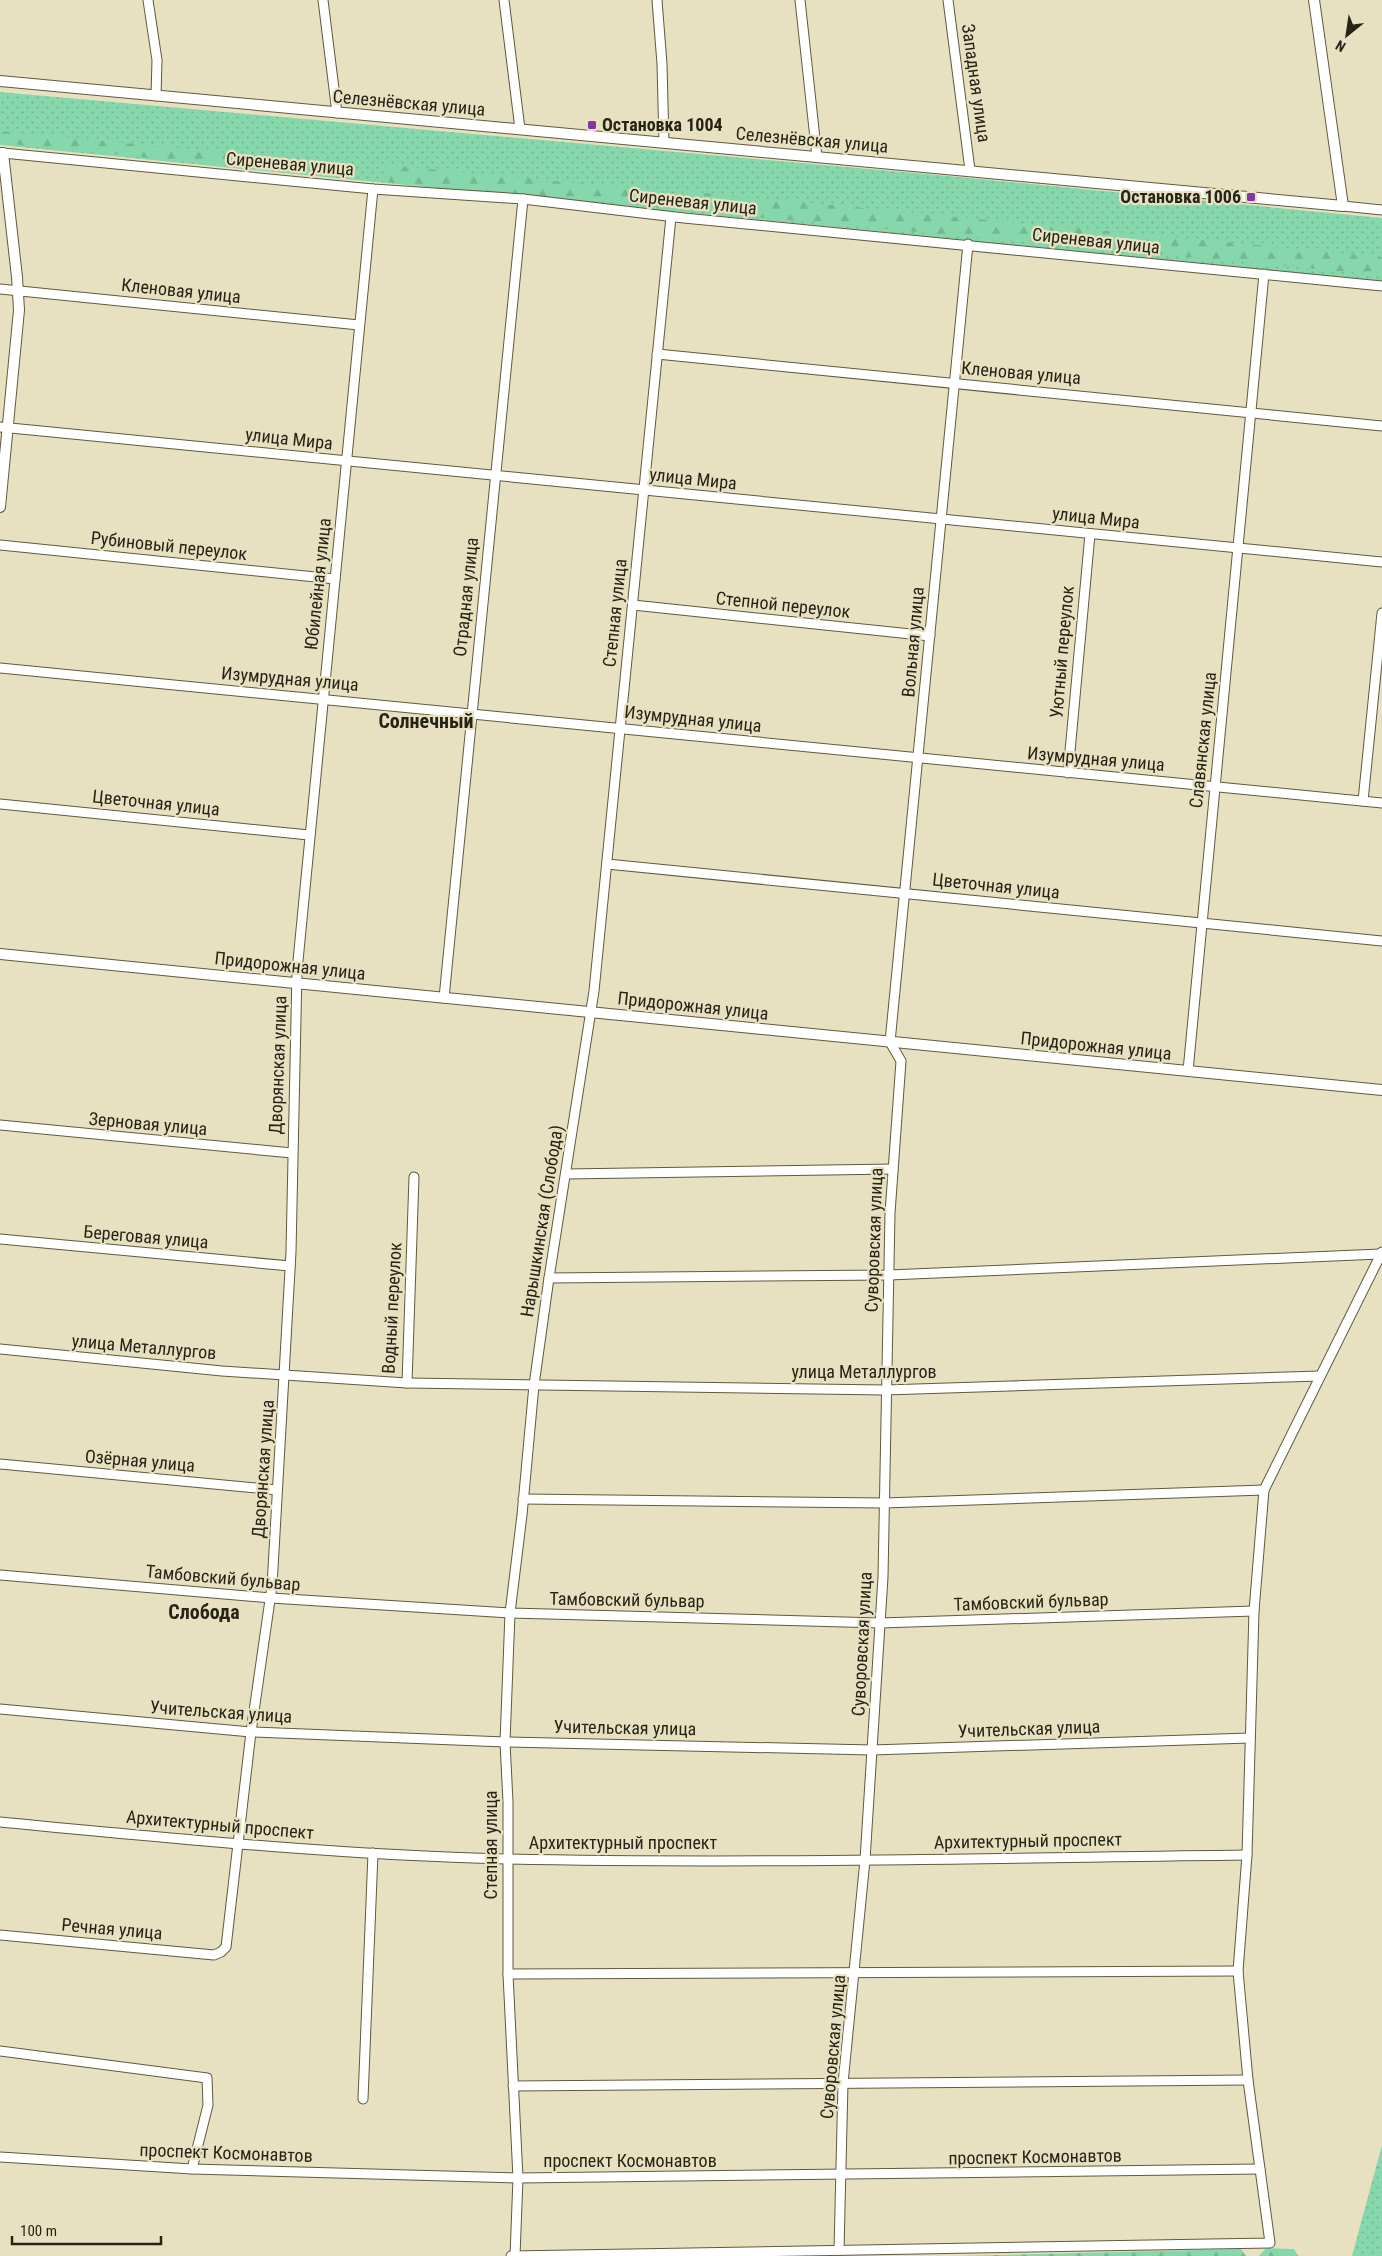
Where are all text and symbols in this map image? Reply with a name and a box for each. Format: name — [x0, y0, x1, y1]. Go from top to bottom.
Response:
north arrow — [1322, 10, 1372, 60]
street label: Западная улица — [958, 22, 995, 144]
text: N — [1333, 37, 1348, 55]
street label: Селезнёвская улица — [332, 85, 486, 120]
place label: Остановка 1004 — [602, 114, 723, 135]
marker: Остановка 1004 — [586, 119, 598, 131]
street label: Селезнёвская улица — [735, 122, 889, 157]
street label: Сиреневая улица — [225, 147, 355, 180]
street label: Сиреневая улица — [628, 184, 758, 219]
place label: Остановка 1006 — [1120, 186, 1241, 207]
marker: Остановка 1006 — [1245, 191, 1257, 203]
street label: Сиреневая улица — [1031, 223, 1161, 258]
street label: Кленовая улица — [120, 274, 242, 307]
street label: Кленовая улица — [960, 357, 1082, 388]
street label: улица Мира — [244, 423, 334, 454]
street label: улица Мира — [648, 463, 738, 494]
street label: улица Мира — [1051, 502, 1141, 533]
street label: Юбилейная улица — [300, 517, 335, 651]
street label: Рубиновый переулок — [90, 527, 249, 564]
street label: Отрадная улица — [449, 536, 482, 658]
street label: Степная улица — [598, 558, 631, 668]
street label: Уютный переулок — [1045, 585, 1078, 719]
street label: Вольная улица — [897, 586, 928, 698]
street label: Степной переулок — [715, 587, 852, 622]
street label: Изумрудная улица — [220, 662, 360, 695]
street label: Славянская улица — [1185, 671, 1220, 809]
street label: Изумрудная улица — [623, 701, 763, 736]
district label: Солнечный — [378, 709, 474, 733]
street label: Изумрудная улица — [1026, 742, 1166, 775]
street label: Цветочная улица — [91, 785, 221, 820]
street label: Цветочная улица — [931, 868, 1061, 903]
street label: Придорожная улица — [214, 947, 367, 984]
street label: Придорожная улица — [617, 987, 770, 1024]
street label: Дворянская улица — [265, 995, 290, 1135]
street label: Придорожная улица — [1020, 1027, 1173, 1064]
street label: Зерновая улица — [88, 1108, 208, 1139]
street label: Нарышкинская (Слобода) — [516, 1123, 568, 1319]
street label: Суворовская улица — [860, 1167, 887, 1313]
street label: Береговая улица — [83, 1221, 209, 1252]
street label: Водный переулок — [378, 1241, 405, 1374]
street label: улица Металлургов — [71, 1330, 217, 1363]
street label: улица Металлургов — [791, 1361, 937, 1382]
street label: Дворянская улица — [247, 1399, 278, 1539]
street label: Озёрная улица — [84, 1445, 196, 1476]
street label: Тамбовский бульвар — [145, 1560, 301, 1595]
street label: Суворовская улица — [847, 1571, 876, 1717]
street label: Тамбовский бульвар — [549, 1588, 705, 1611]
street label: Тамбовский бульвар — [953, 1588, 1109, 1615]
district label: Слобода — [168, 1600, 240, 1624]
street label: Учительская улица — [149, 1696, 293, 1727]
street label: Учительская улица — [554, 1716, 696, 1739]
street label: Учительская улица — [957, 1716, 1101, 1741]
street label: Степная улица — [480, 1791, 501, 1899]
street label: Архитектурный проспект — [125, 1806, 315, 1843]
street label: Архитектурный проспект — [934, 1828, 1123, 1853]
street label: Архитектурный проспект — [529, 1832, 718, 1853]
street label: Речная улица — [61, 1914, 163, 1943]
street label: Суворовская улица — [816, 1974, 849, 2120]
street label: проспект Космонавтов — [139, 2139, 313, 2166]
street label: проспект Космонавтов — [948, 2144, 1122, 2169]
street label: проспект Космонавтов — [543, 2150, 717, 2171]
scale bar — [12, 2214, 161, 2246]
text: 100 m — [20, 2222, 57, 2240]

